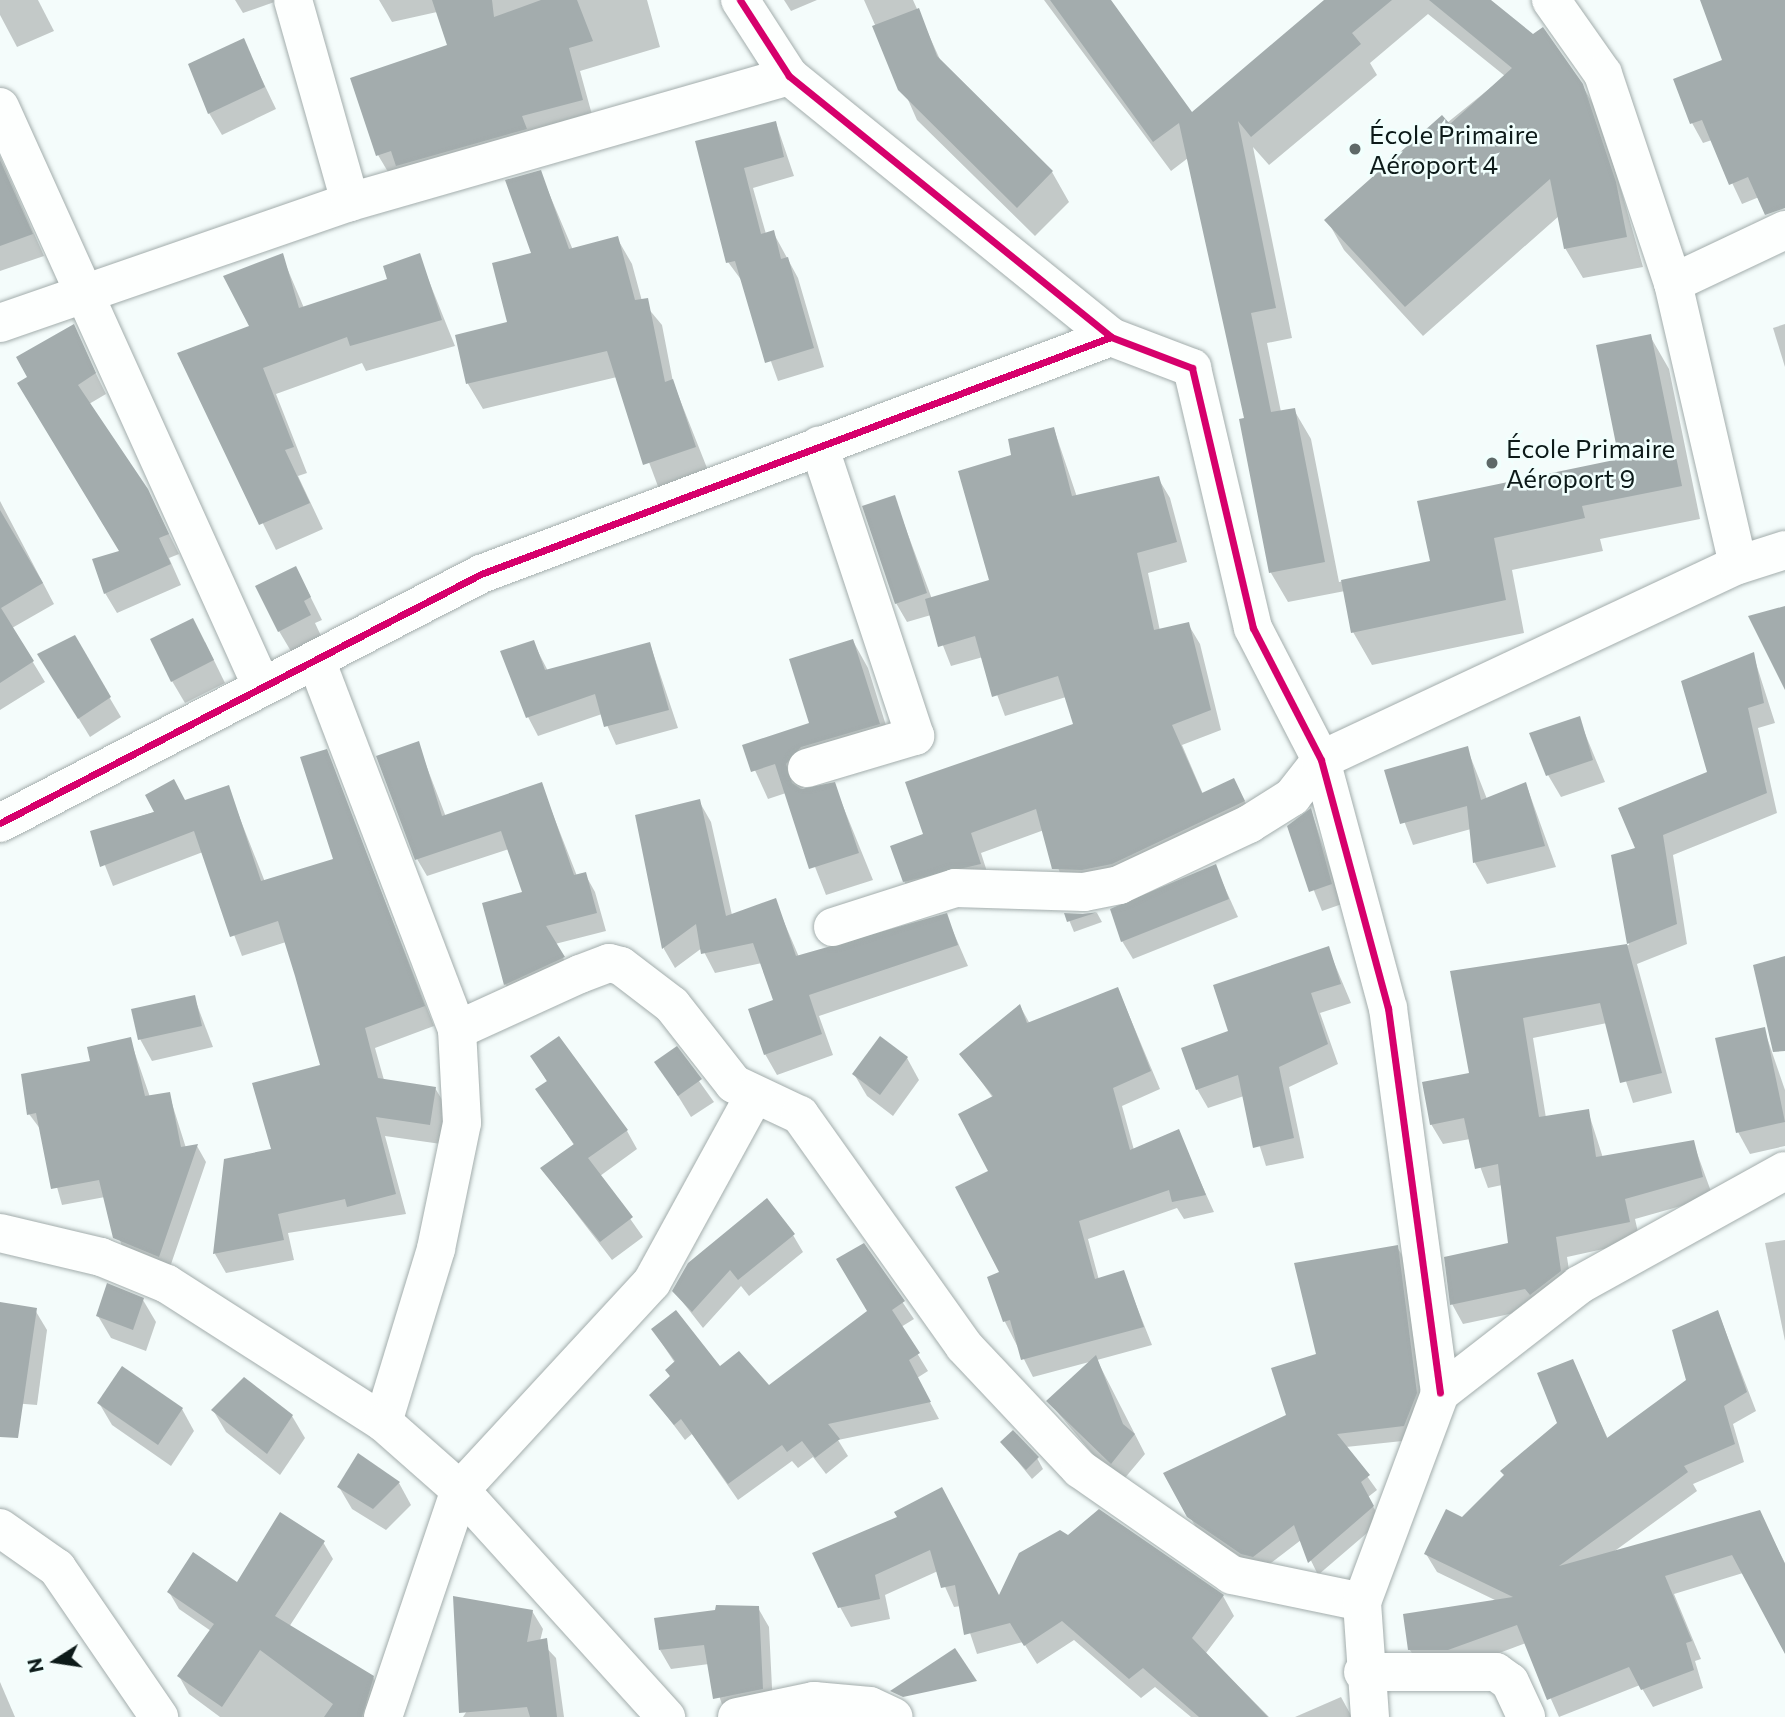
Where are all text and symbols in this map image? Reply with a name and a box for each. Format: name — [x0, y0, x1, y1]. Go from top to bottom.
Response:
place label: École Primaire Aéroport 4 — [1369, 118, 1538, 180]
marker: École Primaire Aéroport 4 — [1347, 141, 1363, 157]
place label: École Primaire Aéroport 9 — [1506, 432, 1675, 494]
marker: École Primaire Aéroport 9 — [1484, 455, 1500, 471]
north arrow — [21, 1626, 91, 1696]
text: N — [22, 1656, 48, 1675]

